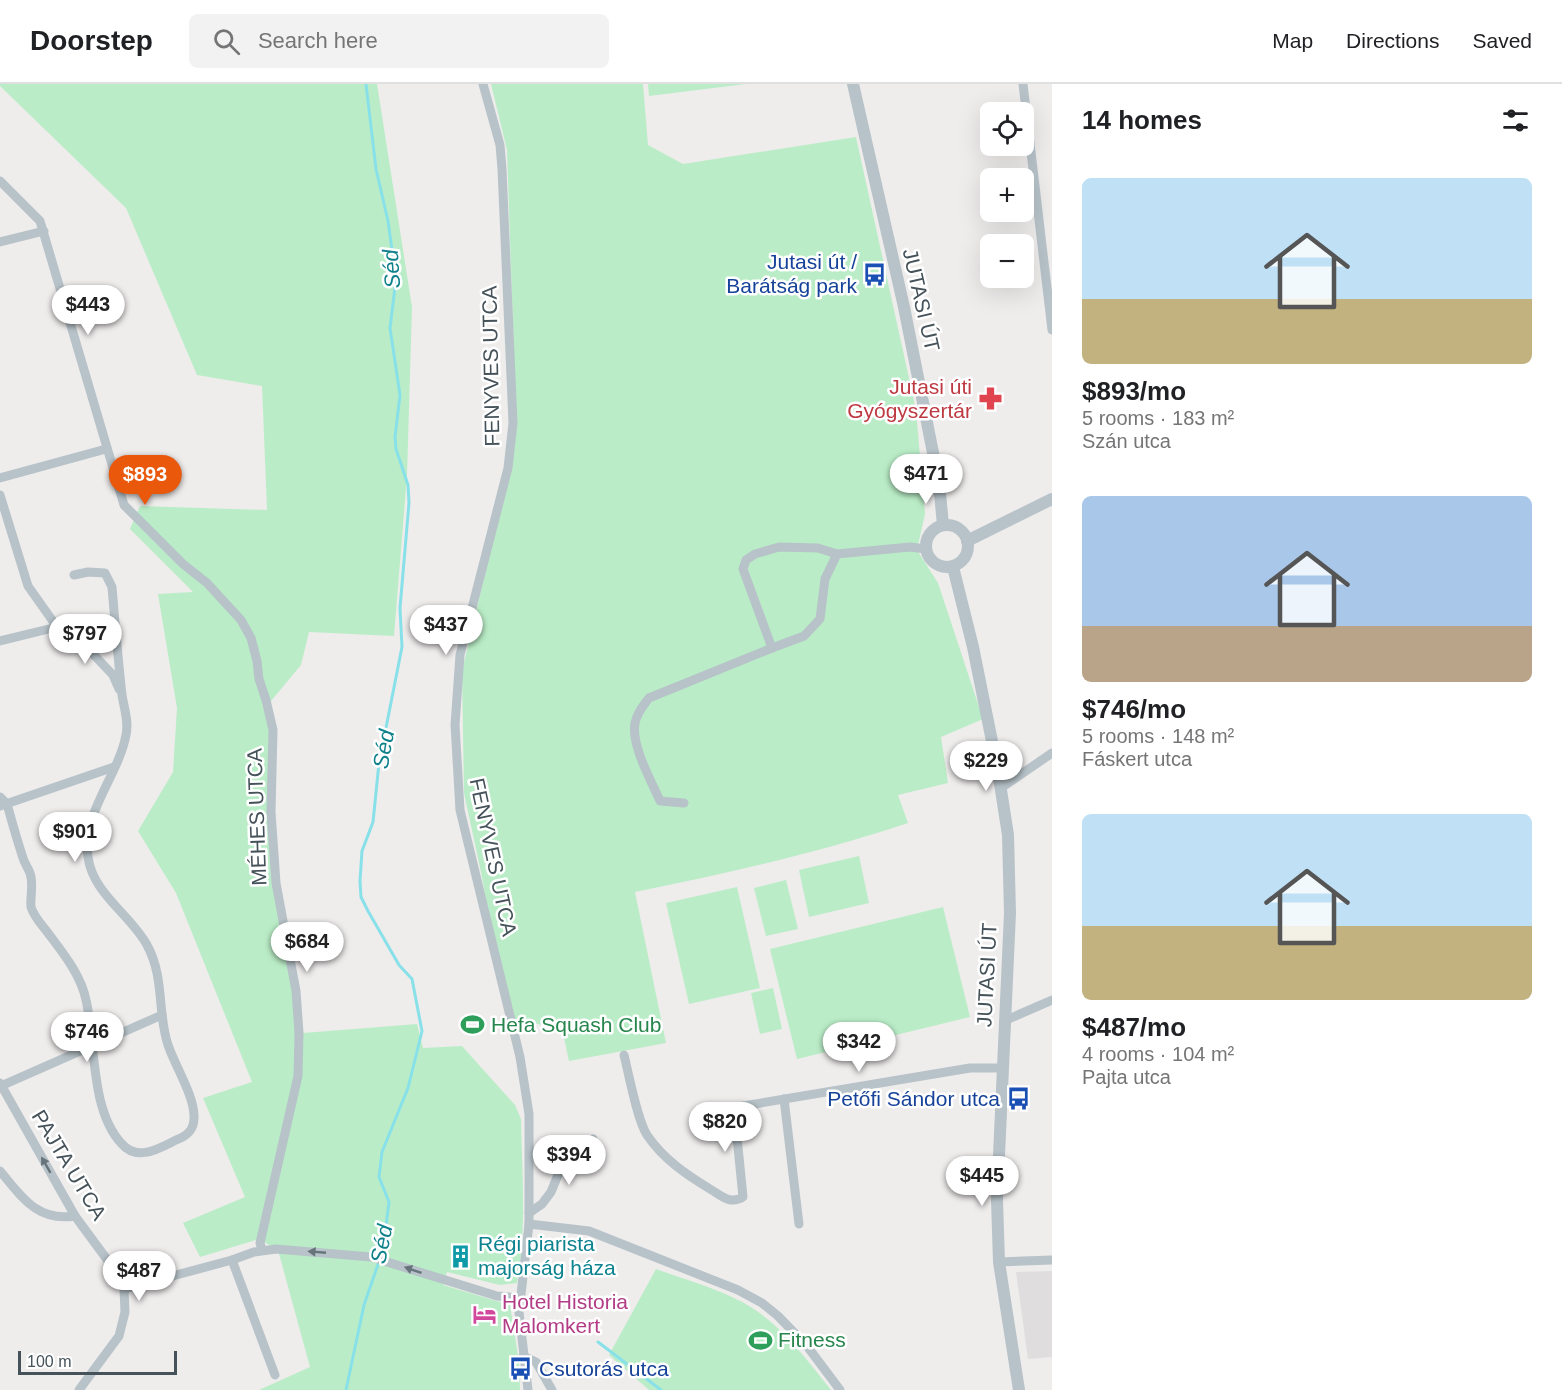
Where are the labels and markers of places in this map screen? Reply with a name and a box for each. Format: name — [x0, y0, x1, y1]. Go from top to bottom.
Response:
place label: Jutasi út / Barátság park — [726, 250, 857, 297]
bus stop icon: Jutasi út / Barátság park — [862, 261, 888, 287]
pin: $443 — [52, 285, 124, 336]
place label: Jutasi úti Gyógyszertár — [847, 375, 972, 422]
pharmacy icon: Jutasi úti Gyógyszertár — [977, 386, 1003, 412]
pin: $471 — [890, 454, 962, 505]
pin: $893 — [109, 455, 181, 506]
pin: $437 — [410, 605, 482, 656]
pin: $797 — [49, 614, 121, 665]
pin: $229 — [950, 741, 1022, 792]
pin: $901 — [39, 812, 111, 863]
pin: $684 — [271, 922, 343, 973]
pin: $746 — [51, 1012, 123, 1063]
sports icon: Hefa Squash Club — [460, 1012, 486, 1038]
place label: Hefa Squash Club — [491, 1013, 661, 1036]
pin: $342 — [823, 1022, 895, 1073]
bus stop icon: Petőfi Sándor utca — [1005, 1086, 1031, 1112]
place label: Petőfi Sándor utca — [827, 1087, 1000, 1110]
pin: $820 — [689, 1102, 761, 1153]
pin: $394 — [533, 1135, 605, 1186]
pin: $445 — [946, 1156, 1018, 1207]
place label: Régi piarista majorság háza — [478, 1232, 616, 1279]
building icon: Régi piarista majorság háza — [447, 1243, 473, 1269]
pin: $487 — [103, 1251, 175, 1302]
place label: Hotel Historia Malomkert — [502, 1290, 628, 1337]
hotel icon: Hotel Historia Malomkert — [471, 1301, 497, 1327]
sports icon: Fitness — [747, 1327, 773, 1353]
place label: Fitness — [778, 1328, 846, 1351]
bus stop icon: Csutorás utca — [508, 1356, 534, 1382]
place label: Csutorás utca — [539, 1357, 669, 1380]

